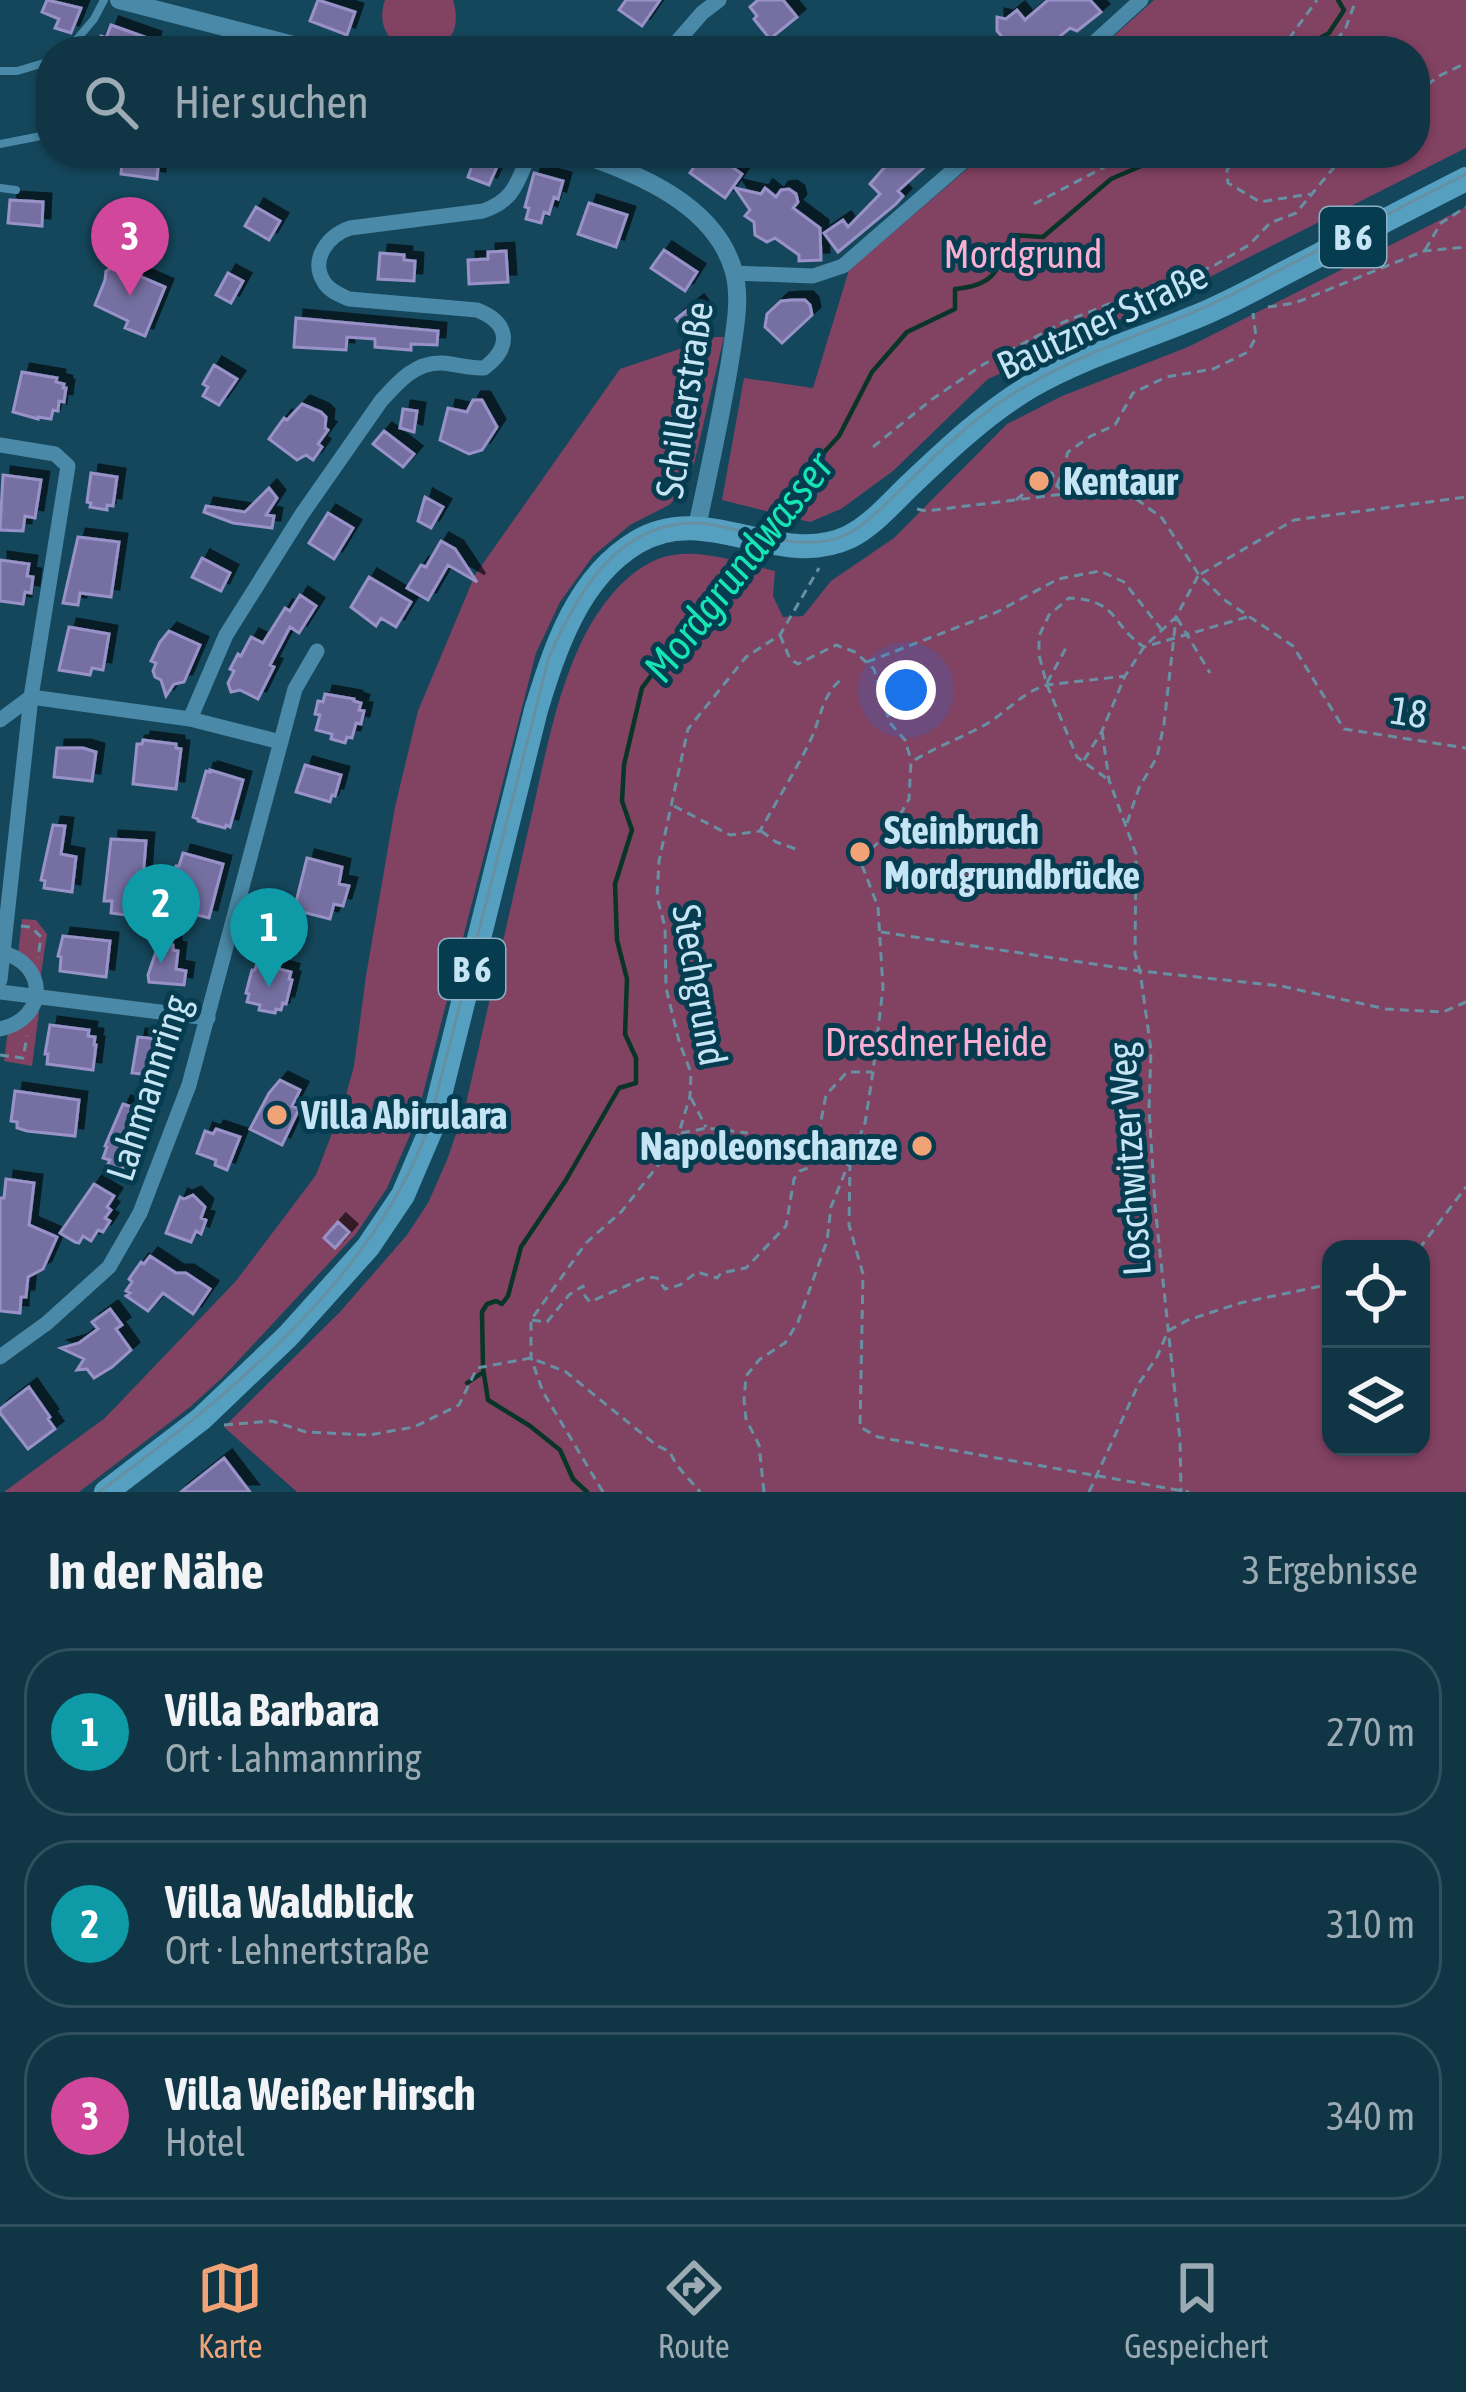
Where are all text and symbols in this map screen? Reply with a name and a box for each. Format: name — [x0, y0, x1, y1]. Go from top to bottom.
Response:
search box — [36, 36, 1430, 168]
icon: search — [78, 69, 144, 135]
text: Hier suchen — [174, 76, 369, 128]
pin: 3 — [91, 197, 169, 296]
road number: B 6 — [1320, 207, 1386, 267]
park label: Mordgrund — [944, 232, 1102, 276]
street label: Bautzner Straße — [990, 252, 1214, 388]
street label: Schillerstraße — [647, 299, 721, 501]
water label: Mordgrundwasser — [634, 442, 843, 691]
place label: Kentaur — [1063, 459, 1179, 503]
marker: Kentaur — [1026, 468, 1052, 494]
your location — [876, 660, 936, 720]
street label: 18 — [1387, 687, 1431, 737]
place label: Steinbruch Mordgrundbrücke — [884, 808, 1140, 897]
marker: Steinbruch Mordgrundbrücke — [847, 839, 873, 865]
pin: 2 — [122, 864, 200, 963]
pin: 1 — [230, 888, 308, 987]
street label: Stechgrund — [664, 901, 736, 1069]
road number: B 6 — [439, 939, 505, 999]
street label: Lahmannring — [97, 990, 199, 1186]
park label: Dresdner Heide — [825, 1020, 1047, 1064]
street label: Loschwitzer Weg — [1099, 1041, 1159, 1277]
place label: Villa Abirulara — [300, 1093, 507, 1137]
marker: Villa Abirulara — [264, 1102, 290, 1128]
place label: Napoleonschanze — [640, 1124, 898, 1168]
marker: Napoleonschanze — [909, 1133, 935, 1159]
map controls — [1322, 1240, 1430, 1456]
button: locate — [1322, 1240, 1430, 1348]
button: layers — [1322, 1348, 1430, 1456]
text: In der Nähe — [48, 1541, 264, 1600]
text: 3 Ergebnisse — [1242, 1548, 1418, 1592]
text: Villa Barbara — [165, 1684, 379, 1736]
text: 1 — [81, 1710, 99, 1754]
text: 270 m — [1327, 1710, 1415, 1754]
text: Ort · Lahmannring — [165, 1736, 422, 1780]
text: Villa Waldblick — [165, 1876, 413, 1928]
text: 2 — [81, 1902, 99, 1946]
text: 310 m — [1327, 1902, 1415, 1946]
text: Ort · Lehnertstraße — [165, 1928, 430, 1972]
text: Villa Weißer Hirsch — [165, 2068, 476, 2120]
text: 3 — [81, 2094, 99, 2138]
text: 340 m — [1327, 2094, 1415, 2138]
text: Hotel — [165, 2120, 245, 2164]
tab: Karte — [197, 2255, 263, 2365]
tab: Route — [658, 2255, 730, 2365]
tab: Gespeichert — [1124, 2255, 1269, 2365]

